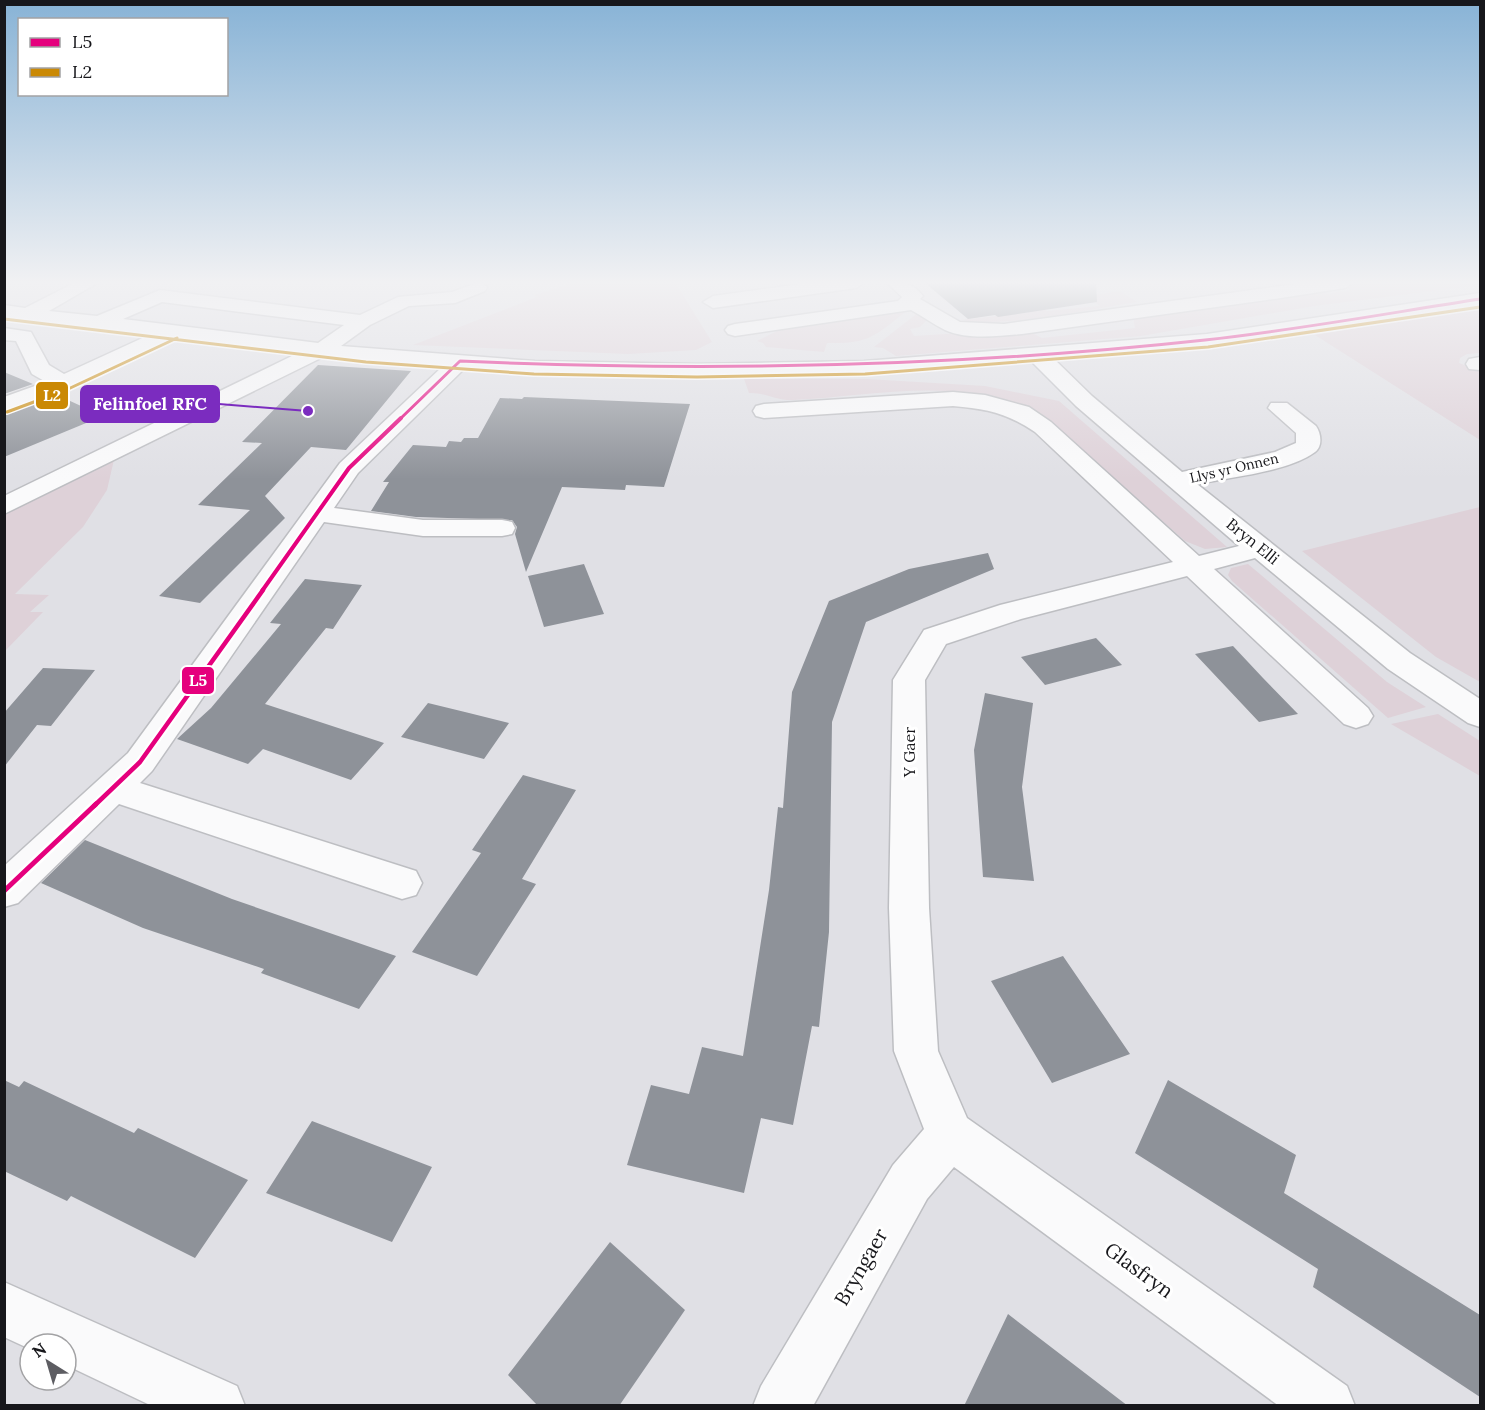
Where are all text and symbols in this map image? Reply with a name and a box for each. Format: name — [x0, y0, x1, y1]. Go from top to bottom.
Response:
legend — [18, 18, 228, 96]
text: L5 — [72, 30, 92, 53]
text: L2 — [72, 60, 92, 83]
line badge: L2 — [35, 381, 69, 410]
text: L2 — [43, 385, 61, 405]
callout: Felinfoel RFC — [81, 386, 219, 422]
text: Felinfoel RFC — [93, 392, 208, 415]
street label: Llys yr Onnen — [1188, 449, 1281, 487]
street label: Bryn Elli — [1222, 514, 1284, 568]
line badge: L5 — [181, 666, 215, 695]
text: L5 — [189, 670, 208, 690]
street label: Y Gaer — [899, 727, 919, 778]
street label: Bryngaer — [829, 1223, 893, 1310]
street label: Glasfryn — [1100, 1236, 1178, 1303]
north arrow — [18, 1332, 78, 1392]
text: N — [28, 1338, 50, 1362]

